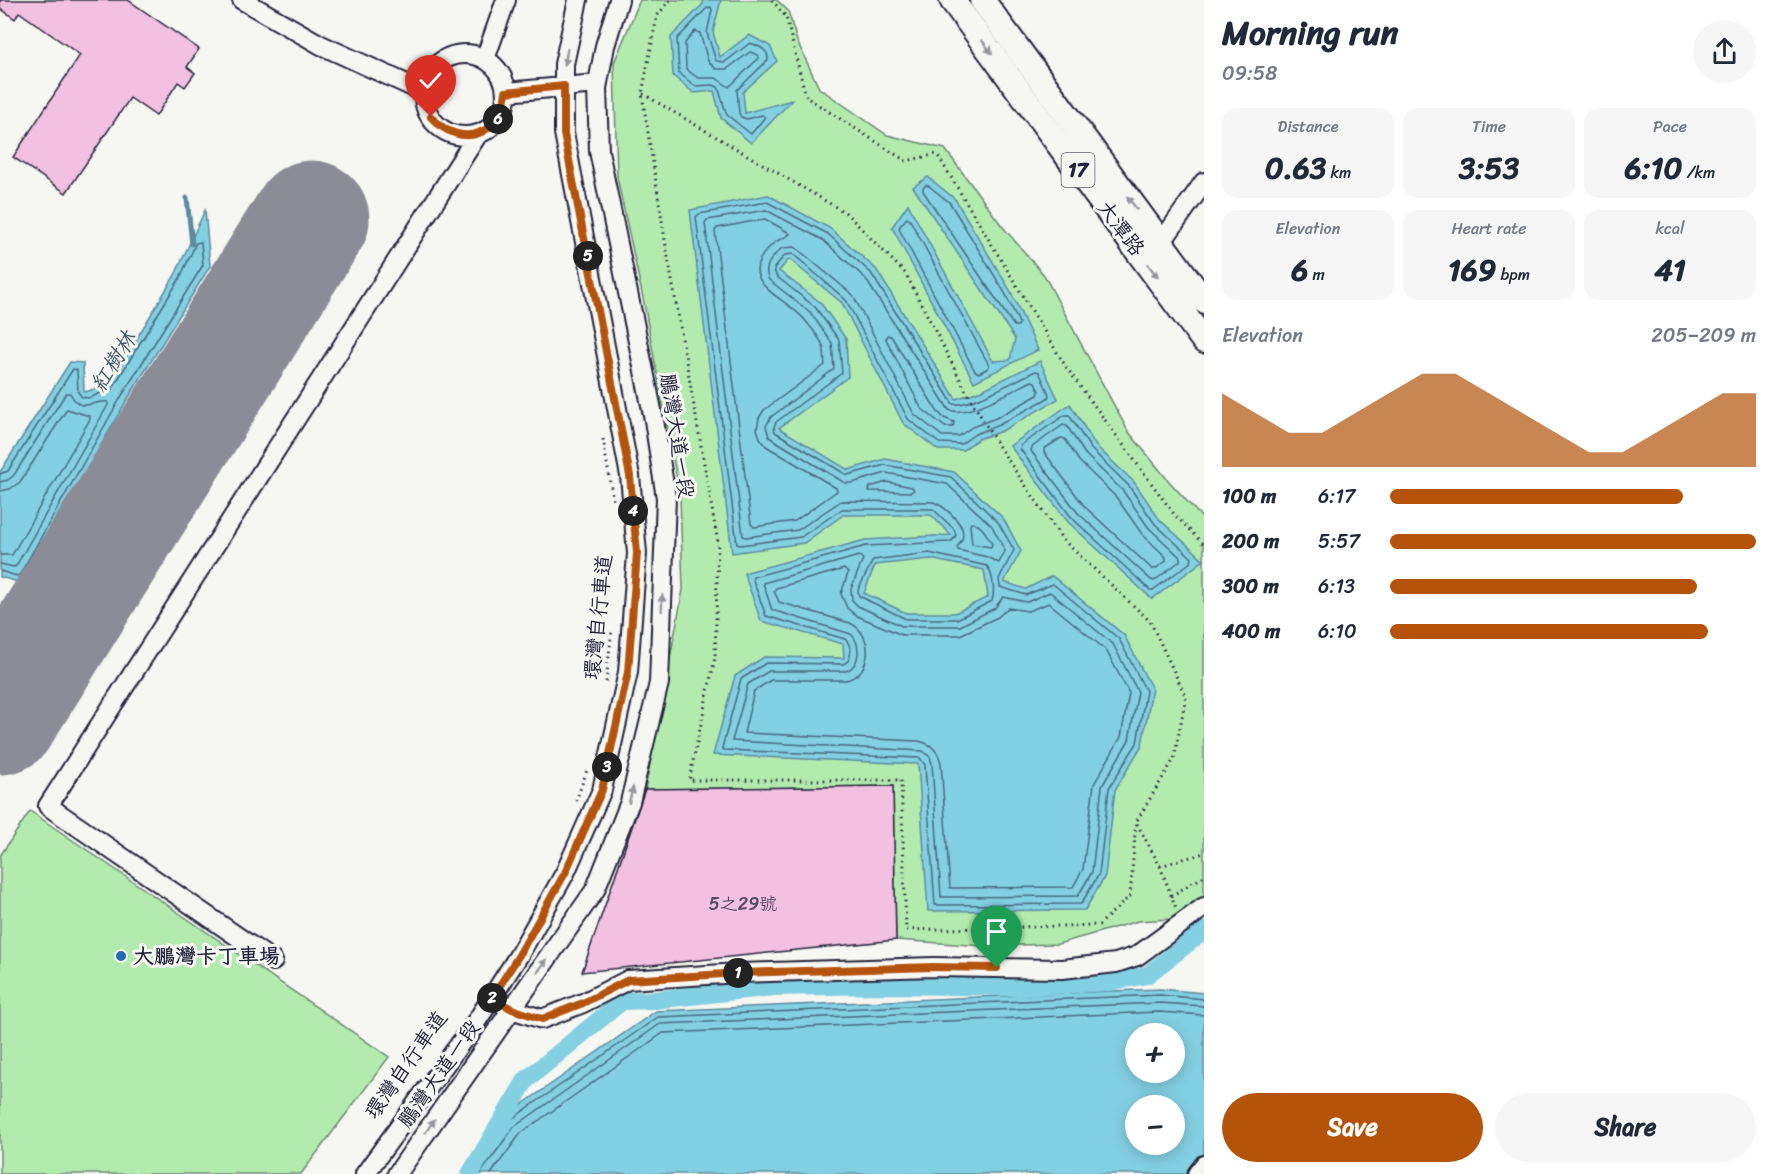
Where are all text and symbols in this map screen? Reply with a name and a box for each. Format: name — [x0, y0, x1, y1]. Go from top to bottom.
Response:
text: Morning run — [1222, 4, 1398, 62]
button: share — [1693, 20, 1756, 83]
one-way arrow — [981, 39, 993, 55]
one-way arrow — [561, 48, 570, 67]
pin — [405, 55, 456, 117]
text: 09:58 — [1222, 56, 1277, 91]
icon: check — [414, 64, 447, 97]
pin: 6 — [483, 104, 513, 134]
text: 6 — [493, 104, 503, 133]
text: Distance — [1278, 112, 1338, 141]
text: Time — [1472, 112, 1506, 141]
text: Pace — [1653, 112, 1687, 141]
text: 0.63 — [1265, 141, 1326, 195]
text: 3:53 — [1459, 141, 1519, 195]
text: 6:10 — [1625, 141, 1683, 195]
road number: 17 — [1062, 153, 1094, 187]
text: km — [1326, 158, 1351, 187]
text: /km — [1683, 158, 1715, 187]
street label: 大潭路 — [1087, 191, 1155, 265]
one-way arrow — [1126, 196, 1138, 212]
text: Elevation — [1276, 214, 1340, 243]
text: Heart rate — [1451, 214, 1527, 243]
text: kcal — [1655, 214, 1685, 243]
pin: 5 — [573, 241, 603, 271]
text: 5 — [583, 241, 593, 270]
text: 6 — [1291, 243, 1308, 297]
text: 169 — [1448, 243, 1496, 297]
text: 41 — [1654, 243, 1686, 297]
text: m — [1308, 260, 1325, 289]
text: bpm — [1496, 260, 1530, 289]
one-way arrow — [1147, 263, 1159, 279]
text: Elevation — [1222, 318, 1303, 353]
text: 205–209 m — [1651, 318, 1756, 353]
water label: 紅樹林 — [79, 321, 149, 400]
street label: 鵬灣大道一段 — [648, 371, 706, 501]
text: 100 m — [1222, 479, 1276, 514]
text: 6:17 — [1318, 479, 1355, 514]
pin: 4 — [618, 496, 648, 526]
text: 4 — [628, 496, 638, 525]
text: 200 m — [1222, 524, 1279, 559]
text: 5:57 — [1318, 524, 1360, 559]
street label: 環灣自行車道 — [573, 552, 623, 682]
text: 300 m — [1222, 569, 1279, 604]
text: 6:13 — [1318, 569, 1355, 604]
one-way arrow — [657, 593, 666, 612]
text: 400 m — [1222, 614, 1280, 649]
text: 6:10 — [1318, 614, 1357, 649]
pin: 3 — [592, 752, 622, 782]
text: 3 — [603, 752, 611, 781]
one-way arrow — [627, 785, 637, 804]
house number: 5之29號 — [709, 888, 777, 920]
pin — [971, 906, 1022, 968]
icon: arrive — [980, 915, 1013, 948]
place label: 大鵬灣卡丁車場 — [133, 937, 280, 975]
marker: 大鵬灣卡丁車場 — [114, 949, 128, 963]
one-way arrow — [536, 958, 547, 974]
pin: 1 — [723, 958, 753, 988]
text: 1 — [735, 958, 741, 987]
pin: 2 — [477, 983, 507, 1013]
text: 2 — [487, 983, 497, 1012]
street label: 環灣自行車道 — [354, 1002, 458, 1128]
street label: 鵬灣大道一段 — [387, 1011, 491, 1137]
map controls — [1125, 1023, 1185, 1155]
button: + — [1125, 1023, 1185, 1083]
button: Save — [1222, 1093, 1483, 1162]
button: Share — [1495, 1093, 1756, 1162]
button: − — [1125, 1095, 1185, 1155]
one-way arrow — [424, 1118, 435, 1134]

